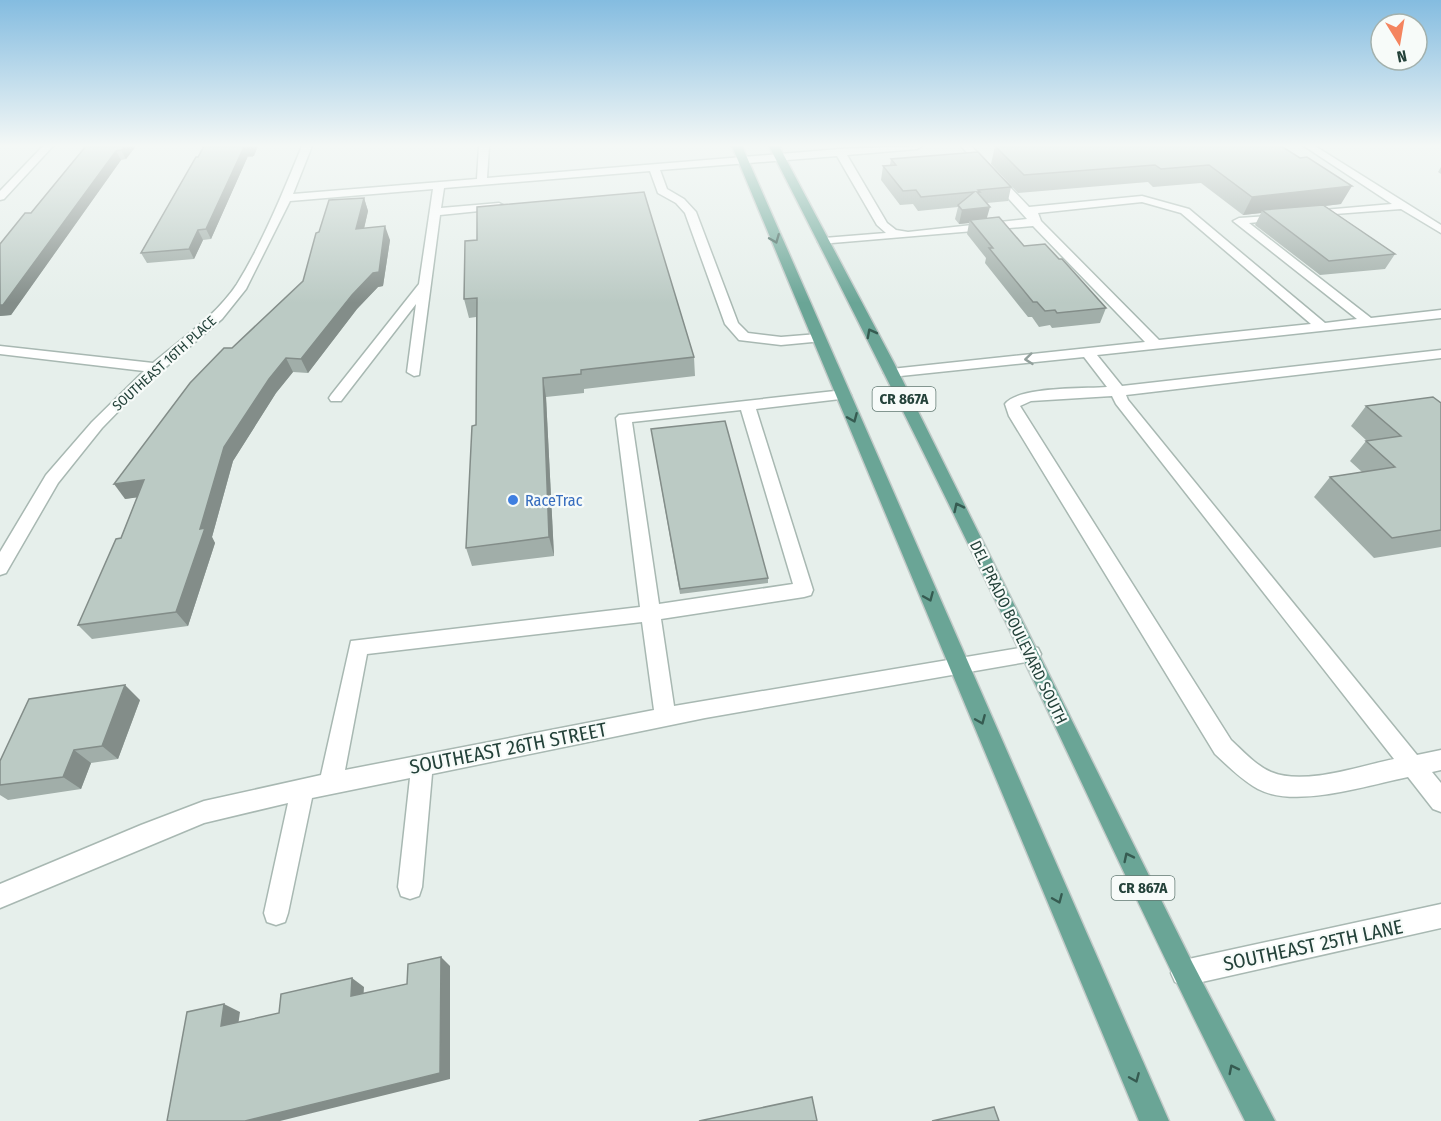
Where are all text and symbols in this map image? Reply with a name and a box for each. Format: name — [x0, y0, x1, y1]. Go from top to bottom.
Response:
north arrow — [1369, 12, 1429, 72]
text: N — [1395, 46, 1408, 66]
one-way arrow — [768, 233, 780, 244]
street label: SOUTHEAST 16TH PLACE — [109, 312, 220, 414]
one-way arrow — [867, 328, 878, 339]
one-way arrow — [1025, 352, 1034, 365]
road number: CR 867A — [872, 387, 936, 411]
one-way arrow — [846, 411, 858, 422]
place label: RaceTrac — [525, 491, 583, 510]
marker: RaceTrac — [506, 493, 520, 507]
one-way arrow — [954, 503, 965, 513]
street label: DEL PRADO BOULEVARD SOUTH — [966, 537, 1071, 727]
one-way arrow — [922, 591, 934, 602]
one-way arrow — [974, 713, 986, 724]
street label: SOUTHEAST 26TH STREET — [407, 717, 609, 779]
one-way arrow — [1124, 852, 1136, 863]
road number: CR 867A — [1112, 876, 1174, 900]
one-way arrow — [1051, 892, 1063, 903]
street label: SOUTHEAST 25TH LANE — [1221, 914, 1405, 976]
one-way arrow — [1229, 1064, 1241, 1075]
one-way arrow — [1128, 1072, 1140, 1083]

